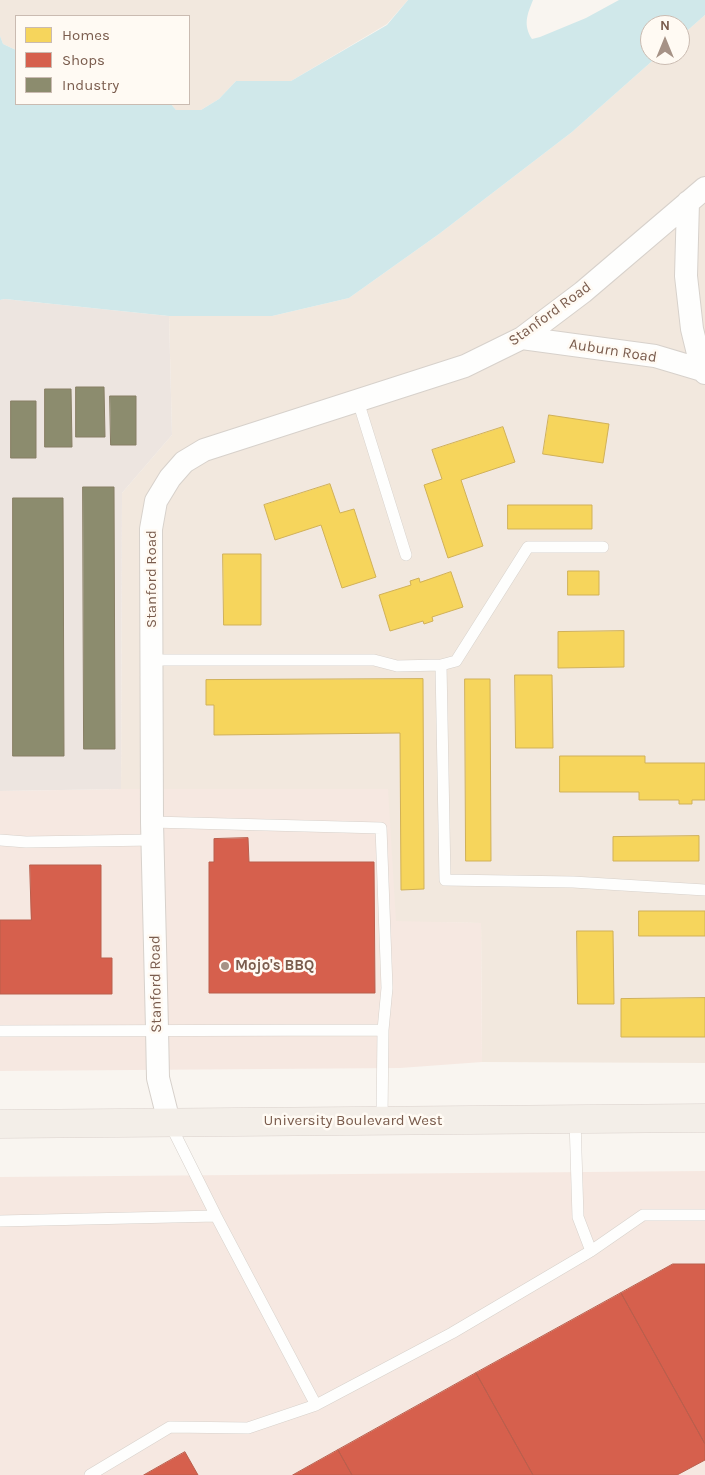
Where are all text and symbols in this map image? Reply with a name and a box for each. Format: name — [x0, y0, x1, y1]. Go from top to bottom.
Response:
legend — [15, 15, 190, 105]
north arrow — [640, 15, 690, 65]
text: N — [660, 17, 670, 34]
text: Homes — [62, 26, 110, 44]
text: Shops — [62, 51, 105, 69]
text: Industry — [62, 76, 119, 94]
street label: Stanford Road — [505, 278, 595, 350]
street label: Auburn Road — [568, 335, 658, 367]
street label: Stanford Road — [143, 530, 161, 628]
street label: Stanford Road — [146, 935, 166, 1033]
place label: Mojo's BBQ — [235, 957, 314, 975]
marker: Mojo's BBQ — [219, 960, 231, 972]
street label: University Boulevard West — [264, 1112, 442, 1130]

